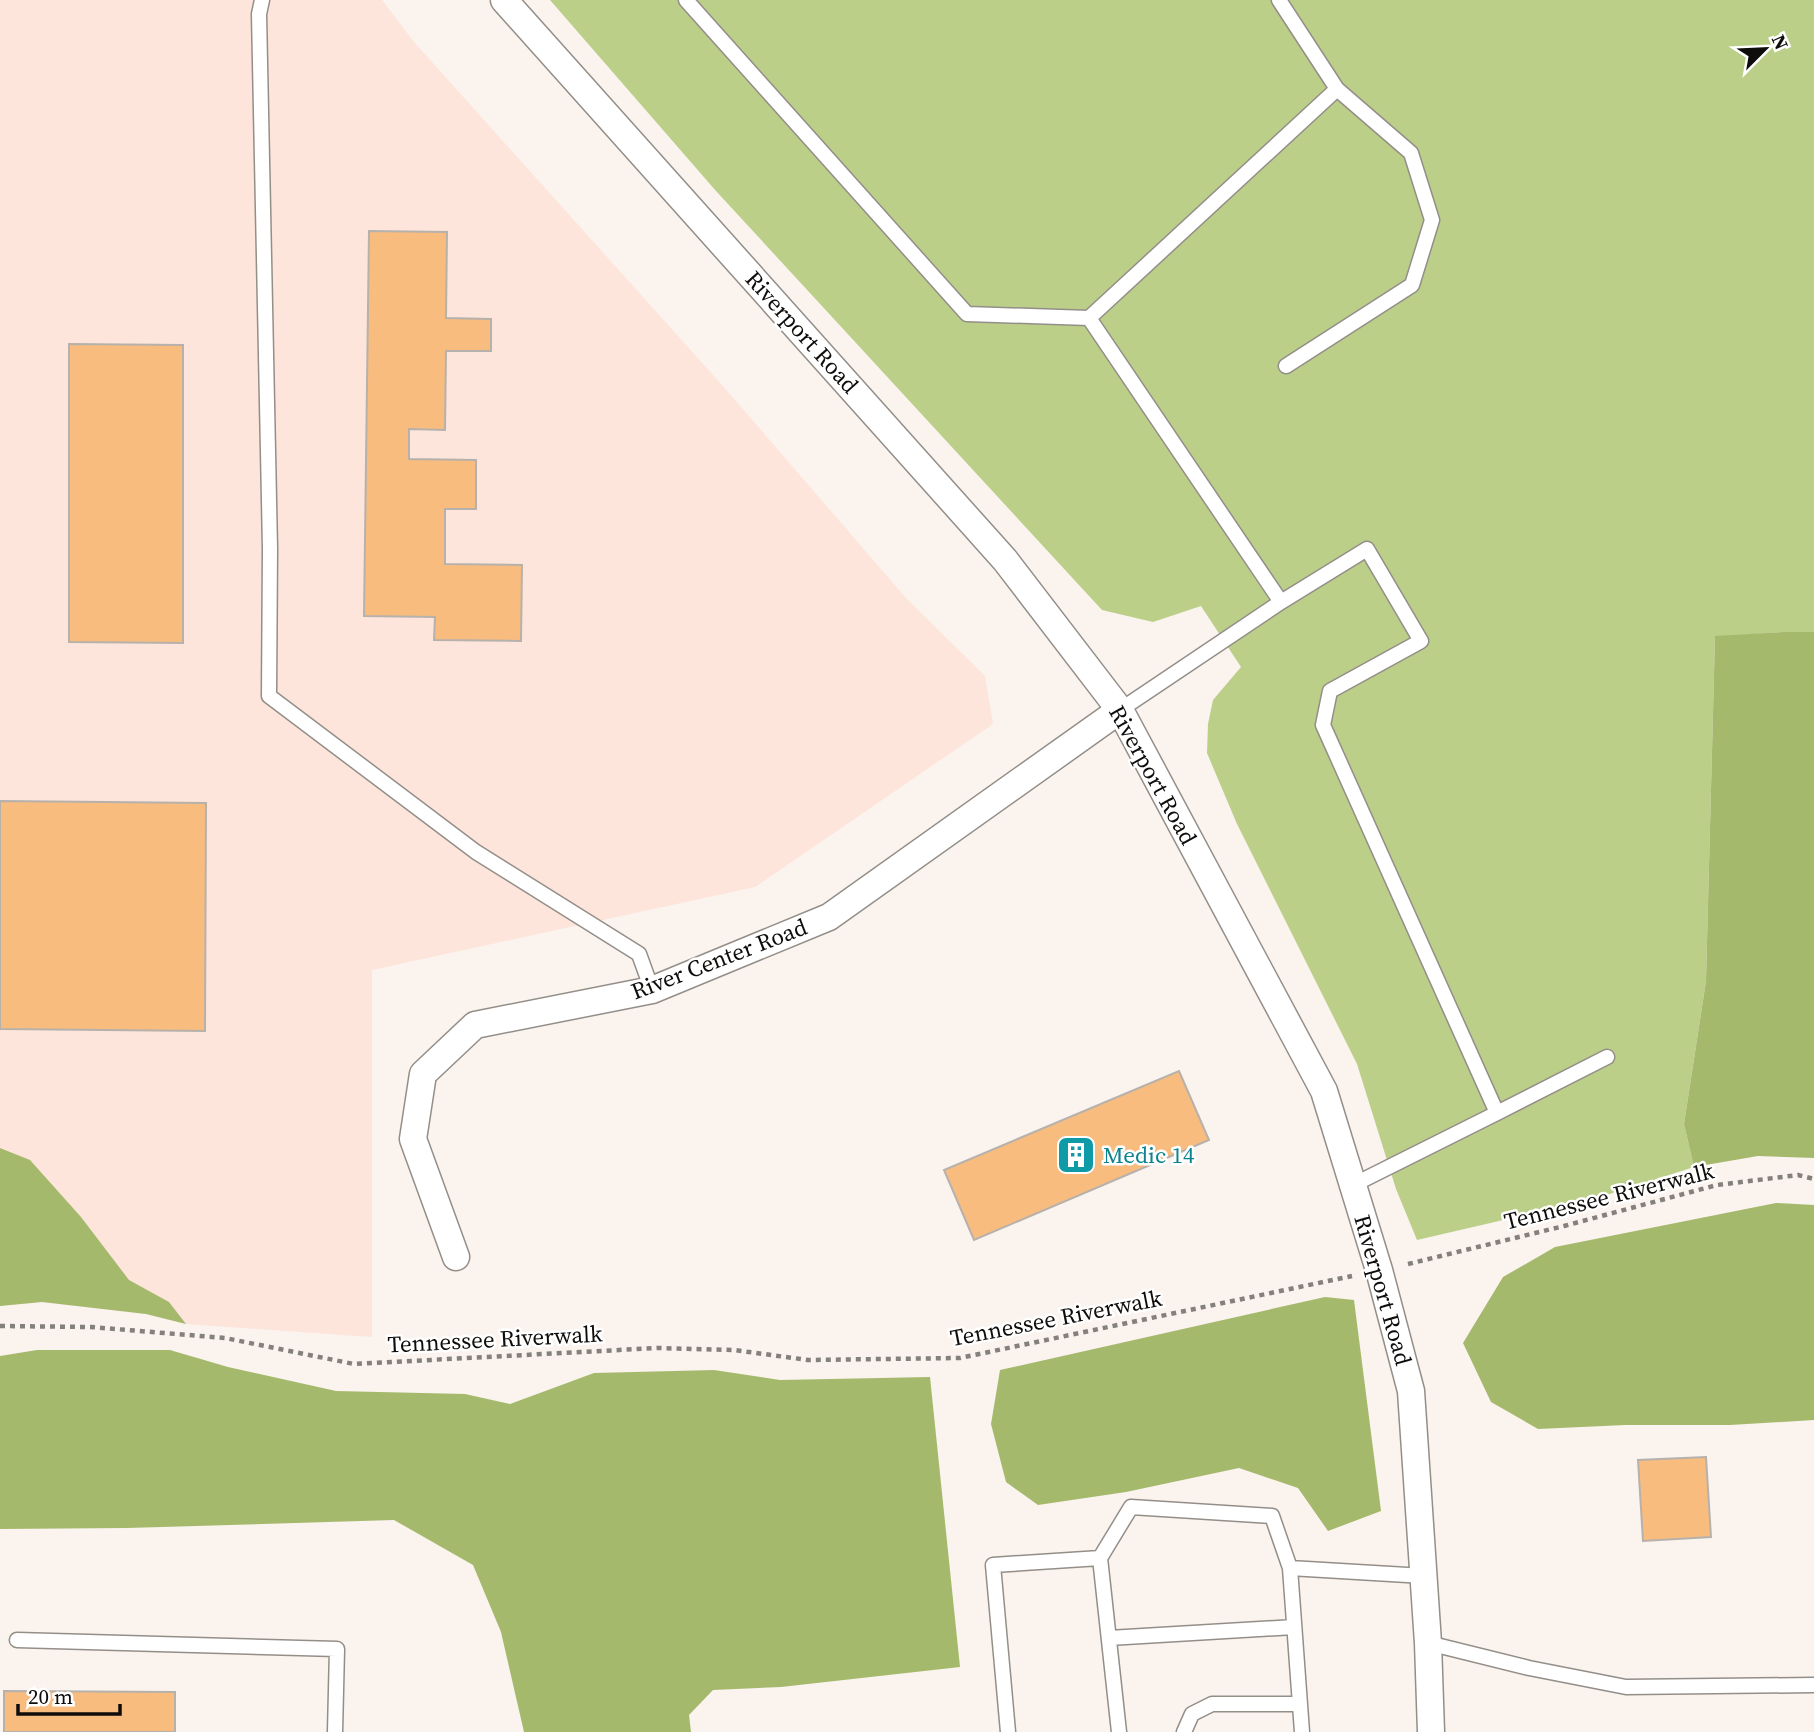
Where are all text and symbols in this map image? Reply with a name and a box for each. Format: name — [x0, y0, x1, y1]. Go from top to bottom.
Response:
north arrow — [1730, 14, 1800, 84]
text: N — [1766, 30, 1795, 54]
street label: Riverport Road — [738, 264, 866, 400]
street label: Riverport Road — [1101, 699, 1205, 851]
street label: River Center Road — [626, 911, 812, 1007]
building icon: Medic 14 — [1055, 1134, 1097, 1176]
place label: Medic 14 — [1103, 1139, 1195, 1171]
street label: Tennessee Riverwalk — [1501, 1154, 1718, 1238]
street label: Riverport Road — [1346, 1211, 1420, 1369]
street label: Tennessee Riverwalk — [947, 1282, 1165, 1354]
street label: Tennessee Riverwalk — [387, 1317, 604, 1361]
scale bar — [18, 1672, 119, 1716]
text: 20 m — [28, 1682, 73, 1711]

